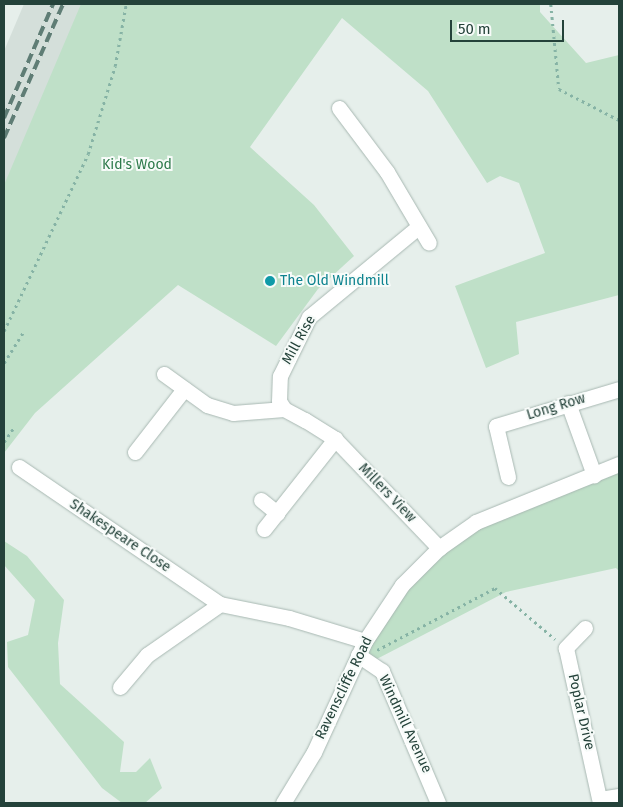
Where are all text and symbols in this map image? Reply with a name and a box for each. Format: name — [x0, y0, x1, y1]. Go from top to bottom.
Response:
scale bar — [453, 10, 567, 42]
text: 50 m — [458, 20, 491, 38]
park label: Kid's Wood — [102, 157, 172, 173]
place label: The Old Windmill — [280, 273, 389, 289]
marker: The Old Windmill — [264, 275, 276, 287]
street label: Mill Rise — [279, 313, 319, 367]
street label: Long Row — [525, 390, 587, 424]
street label: Millers View — [355, 460, 419, 526]
street label: Shakespeare Close — [66, 496, 174, 576]
street label: Ravenscliffe Road — [312, 634, 376, 742]
street label: Windmill Avenue — [375, 672, 435, 776]
street label: Poplar Drive — [564, 672, 598, 752]

